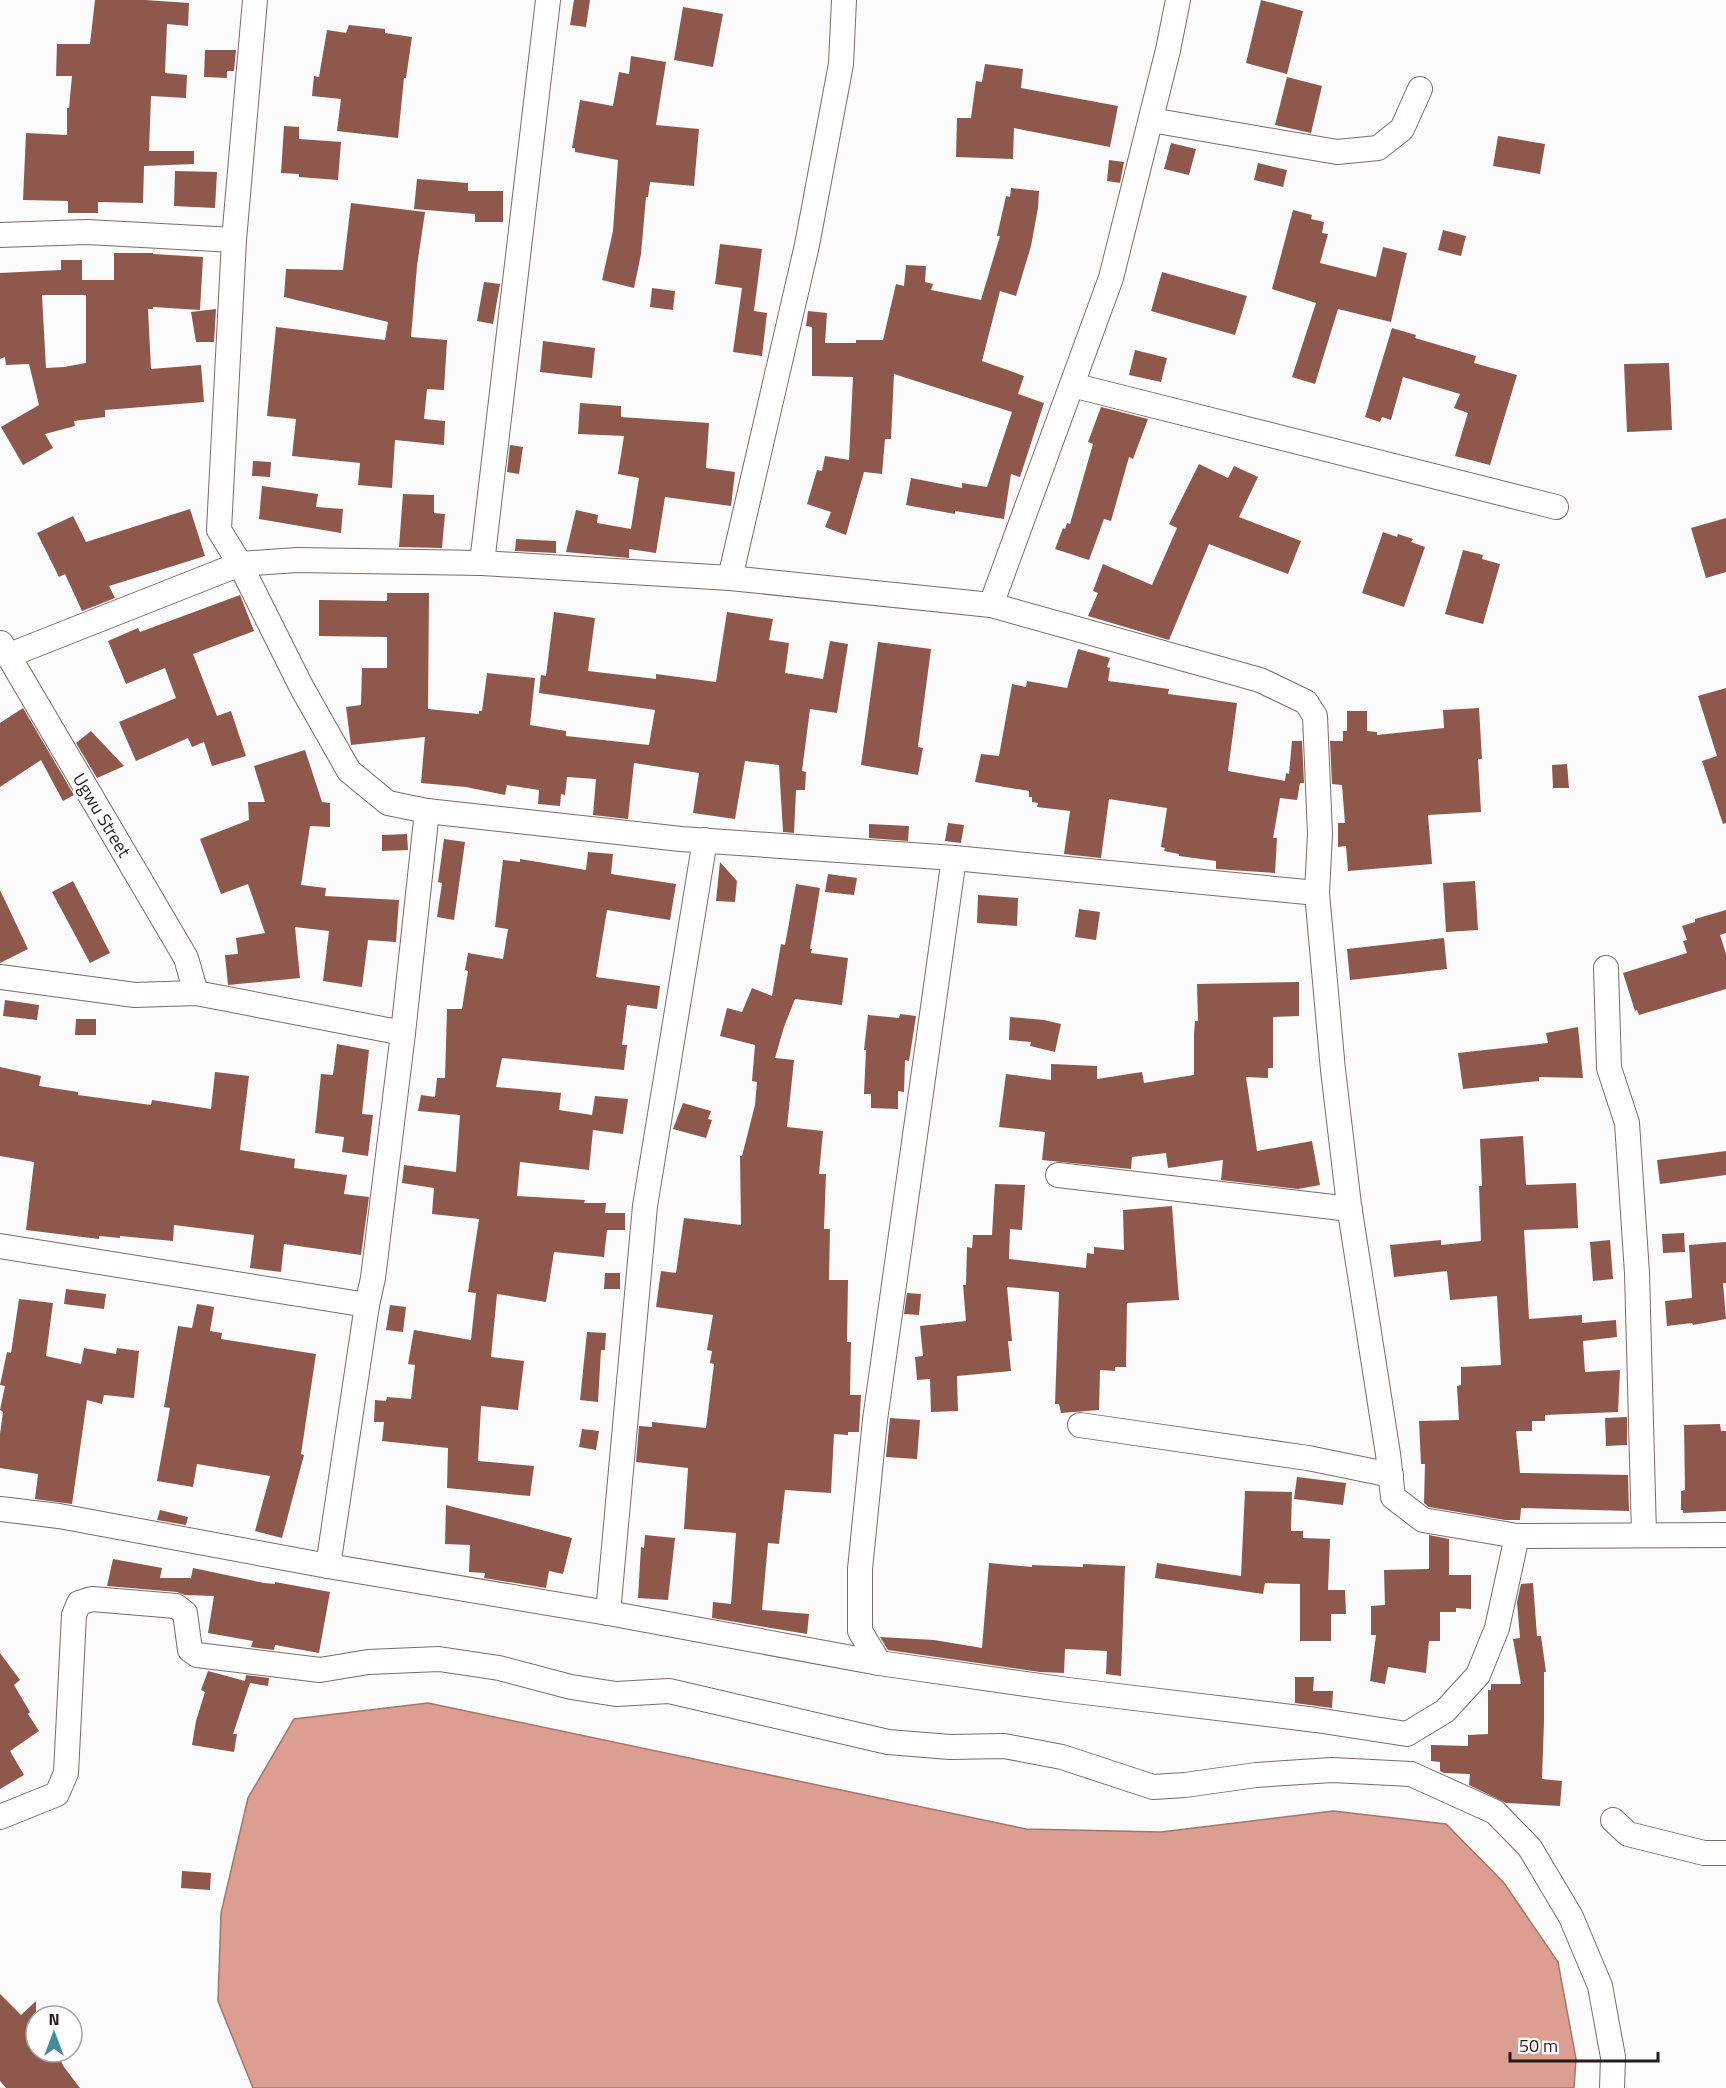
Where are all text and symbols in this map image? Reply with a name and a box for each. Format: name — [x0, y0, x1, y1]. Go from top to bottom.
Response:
street label: Ugwu Street — [66, 768, 138, 863]
north arrow — [24, 2004, 84, 2064]
text: N — [48, 2007, 60, 2031]
scale bar — [1510, 2025, 1658, 2063]
text: 50 m — [1519, 2032, 1558, 2059]

